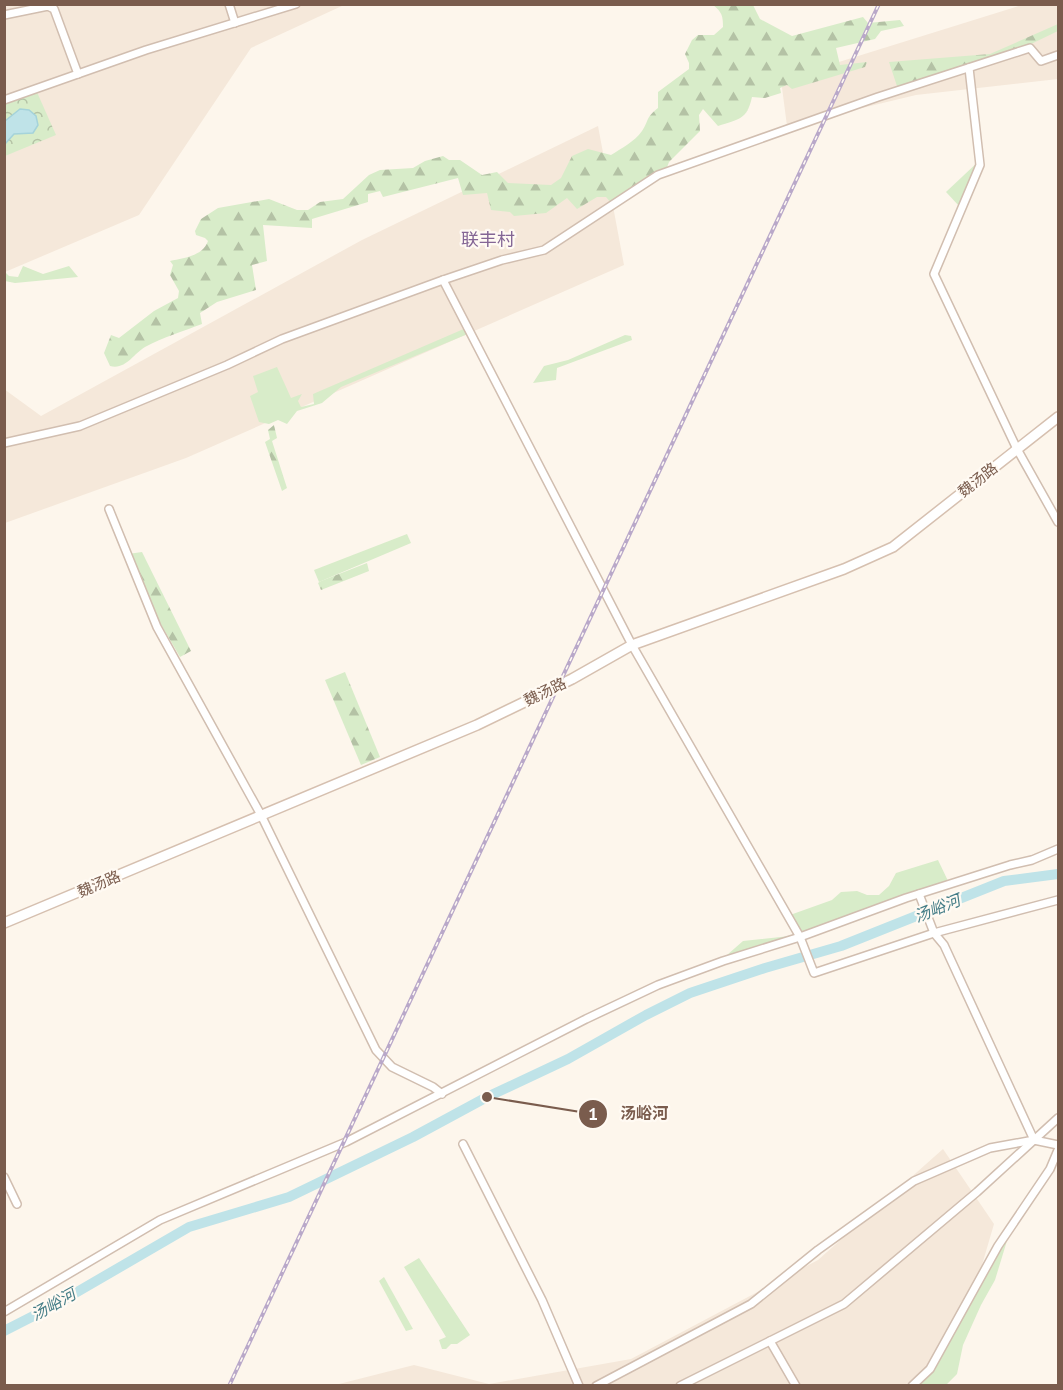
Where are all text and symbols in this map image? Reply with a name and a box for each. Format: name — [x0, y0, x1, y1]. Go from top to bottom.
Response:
district label: 联丰村 — [461, 228, 515, 251]
street label: 魏汤路 — [954, 458, 1001, 501]
street label: 魏汤路 — [520, 673, 569, 710]
street label: 魏汤路 — [74, 866, 123, 901]
water label: 汤峪河 — [911, 889, 966, 926]
callout: 汤峪河 — [578, 1097, 680, 1131]
text: 1 — [588, 1102, 598, 1125]
text: 汤峪河 — [620, 1103, 668, 1123]
water label: 汤峪河 — [27, 1282, 81, 1324]

